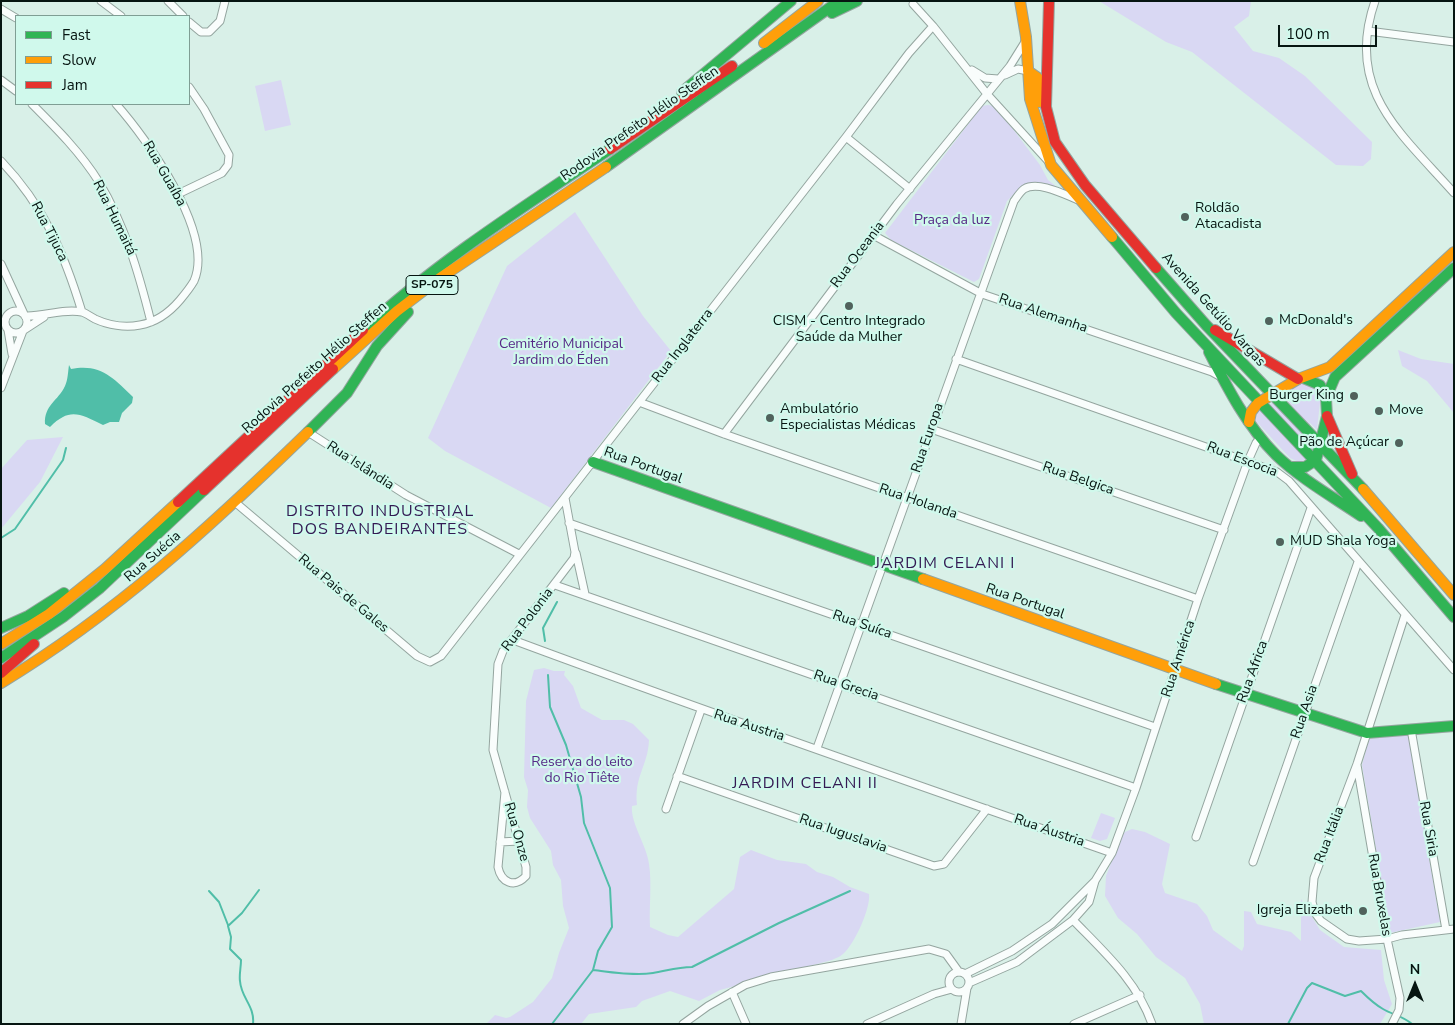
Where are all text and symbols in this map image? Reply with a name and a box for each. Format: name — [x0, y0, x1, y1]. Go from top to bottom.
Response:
legend — [15, 15, 190, 105]
scale bar — [1280, 15, 1379, 47]
text: 100 m — [1286, 24, 1330, 44]
text: Fast — [62, 25, 90, 45]
text: Slow — [62, 50, 96, 70]
street label: Rodovia Prefeito Hélio Steffen — [558, 63, 722, 185]
text: Jam — [62, 75, 88, 95]
street label: Rua Guaíba — [139, 138, 189, 210]
street label: Rua Humaitá — [89, 178, 139, 258]
street label: Rua Tijuca — [27, 199, 71, 265]
place label: Roldão Atacadista — [1195, 201, 1262, 233]
marker: Roldão Atacadista — [1179, 211, 1191, 223]
park label: Praça da luz — [914, 213, 990, 229]
street label: Rua Oceania — [828, 218, 888, 292]
street label: Avenida Getúlio Vargas — [1157, 250, 1269, 370]
road number: SP-075 — [406, 276, 458, 294]
street label: Rua Alemanha — [996, 291, 1090, 337]
street label: Rodovia Prefeito Hélio Steffen — [239, 299, 391, 437]
marker: CISM - Centro Integrado Saúde da Mulher — [843, 300, 855, 312]
street label: Rua Inglaterra — [649, 306, 717, 386]
place label: McDonald's — [1279, 313, 1353, 329]
place label: CISM - Centro Integrado Saúde da Mulher — [773, 314, 925, 347]
marker: McDonald's — [1263, 315, 1275, 327]
park label: Cemitério Municipal Jardim do Éden — [499, 337, 623, 370]
place label: Burger King — [1269, 388, 1344, 404]
marker: Burger King — [1348, 390, 1360, 402]
street label: Rua Europa — [908, 401, 948, 475]
place label: Ambulatório Especialistas Médicas — [780, 402, 916, 434]
place label: Move — [1389, 403, 1423, 419]
marker: Move — [1373, 405, 1385, 417]
marker: Ambulatório Especialistas Médicas — [764, 412, 776, 424]
place label: Pão de Açúcar — [1299, 435, 1389, 451]
marker: Pão de Açúcar — [1393, 437, 1405, 449]
street label: Rua Islândia — [323, 438, 397, 494]
street label: Rua Escocia — [1204, 439, 1280, 481]
street label: Rua Portugal — [601, 444, 685, 488]
street label: Rua Belgica — [1040, 459, 1116, 499]
street label: Rua Holanda — [877, 481, 959, 523]
district label: DISTRITO INDUSTRIAL DOS BANDEIRANTES — [284, 502, 476, 540]
street label: Rua Suécia — [121, 528, 185, 586]
place label: MUD Shala Yoga — [1290, 534, 1396, 550]
marker: MUD Shala Yoga — [1274, 536, 1286, 548]
street label: Rua Pais de Gales — [294, 551, 392, 637]
district label: JARDIM CELANI I — [873, 554, 1017, 574]
street label: Rua Portugal — [983, 581, 1067, 623]
street label: Rua Polonia — [499, 585, 557, 655]
street label: Rua Suíca — [830, 607, 894, 643]
street label: Rua América — [1159, 618, 1199, 700]
street label: Rua Africa — [1234, 639, 1272, 705]
street label: Rua Grecia — [811, 667, 881, 705]
street label: Rua Asia — [1288, 683, 1322, 741]
street label: Rua Austria — [711, 707, 787, 745]
park label: Reserva do leito do Rio Tiête — [531, 755, 633, 788]
district label: JARDIM CELANI II — [730, 774, 880, 794]
street label: Rua Siria — [1415, 800, 1441, 858]
street label: Rua Onze — [500, 801, 532, 863]
street label: Rua Itália — [1312, 804, 1348, 866]
street label: Rua Iuguslavia — [797, 811, 889, 857]
street label: Rua Áustria — [1011, 811, 1087, 851]
street label: Rua Bruxelas — [1363, 852, 1395, 938]
place label: Igreja Elizabeth — [1257, 903, 1353, 919]
marker: Igreja Elizabeth — [1357, 905, 1369, 917]
north arrow — [1390, 960, 1440, 1010]
text: N — [1410, 960, 1420, 979]

